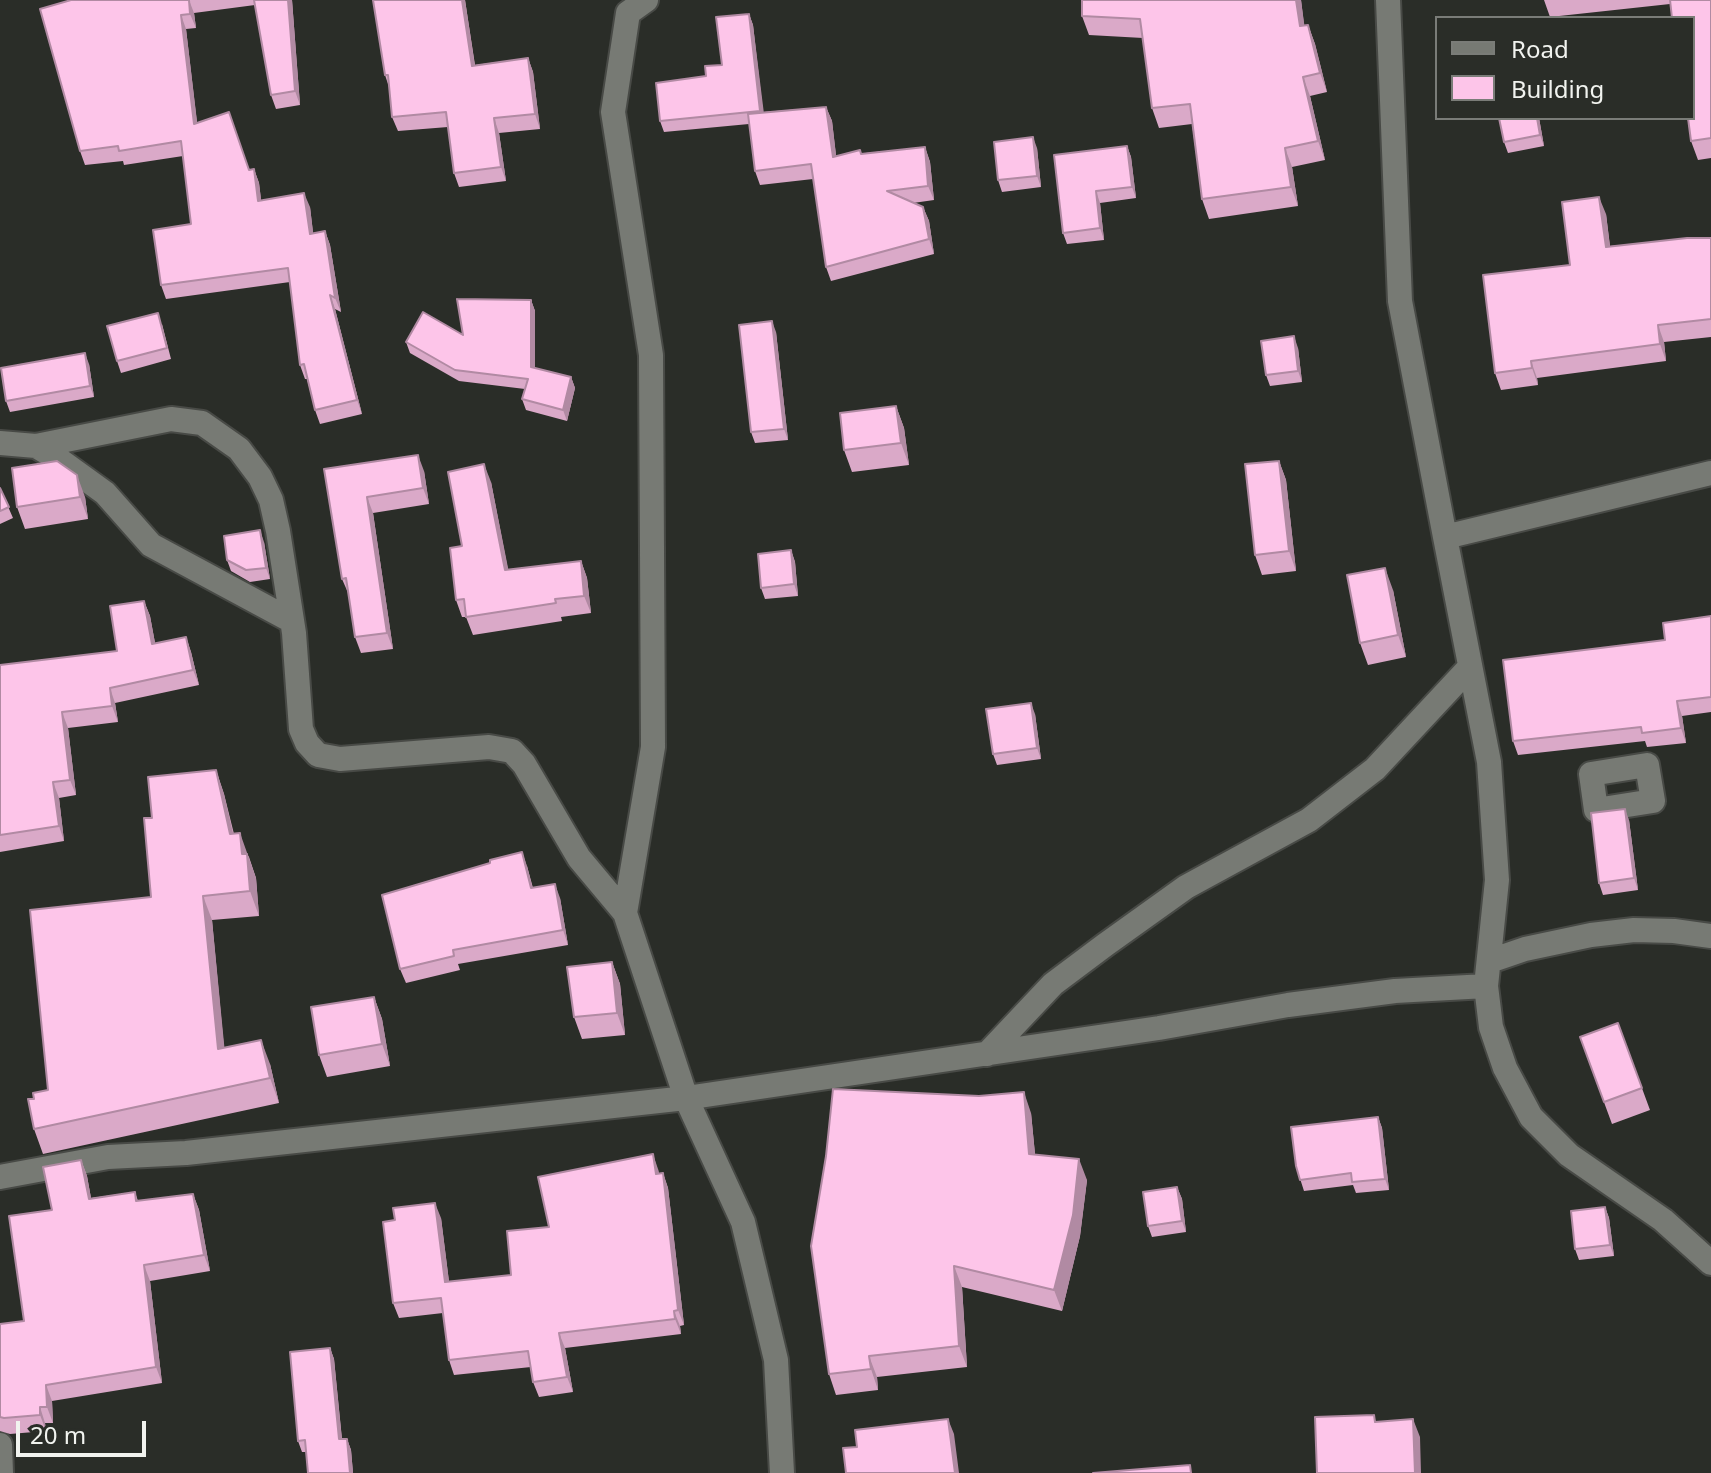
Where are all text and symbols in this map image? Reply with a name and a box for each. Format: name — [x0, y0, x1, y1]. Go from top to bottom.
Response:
legend — [1435, 16, 1695, 120]
text: Road — [1511, 32, 1569, 65]
text: Building — [1511, 72, 1604, 105]
scale bar — [20, 1405, 150, 1455]
text: 20 m — [30, 1418, 86, 1451]

